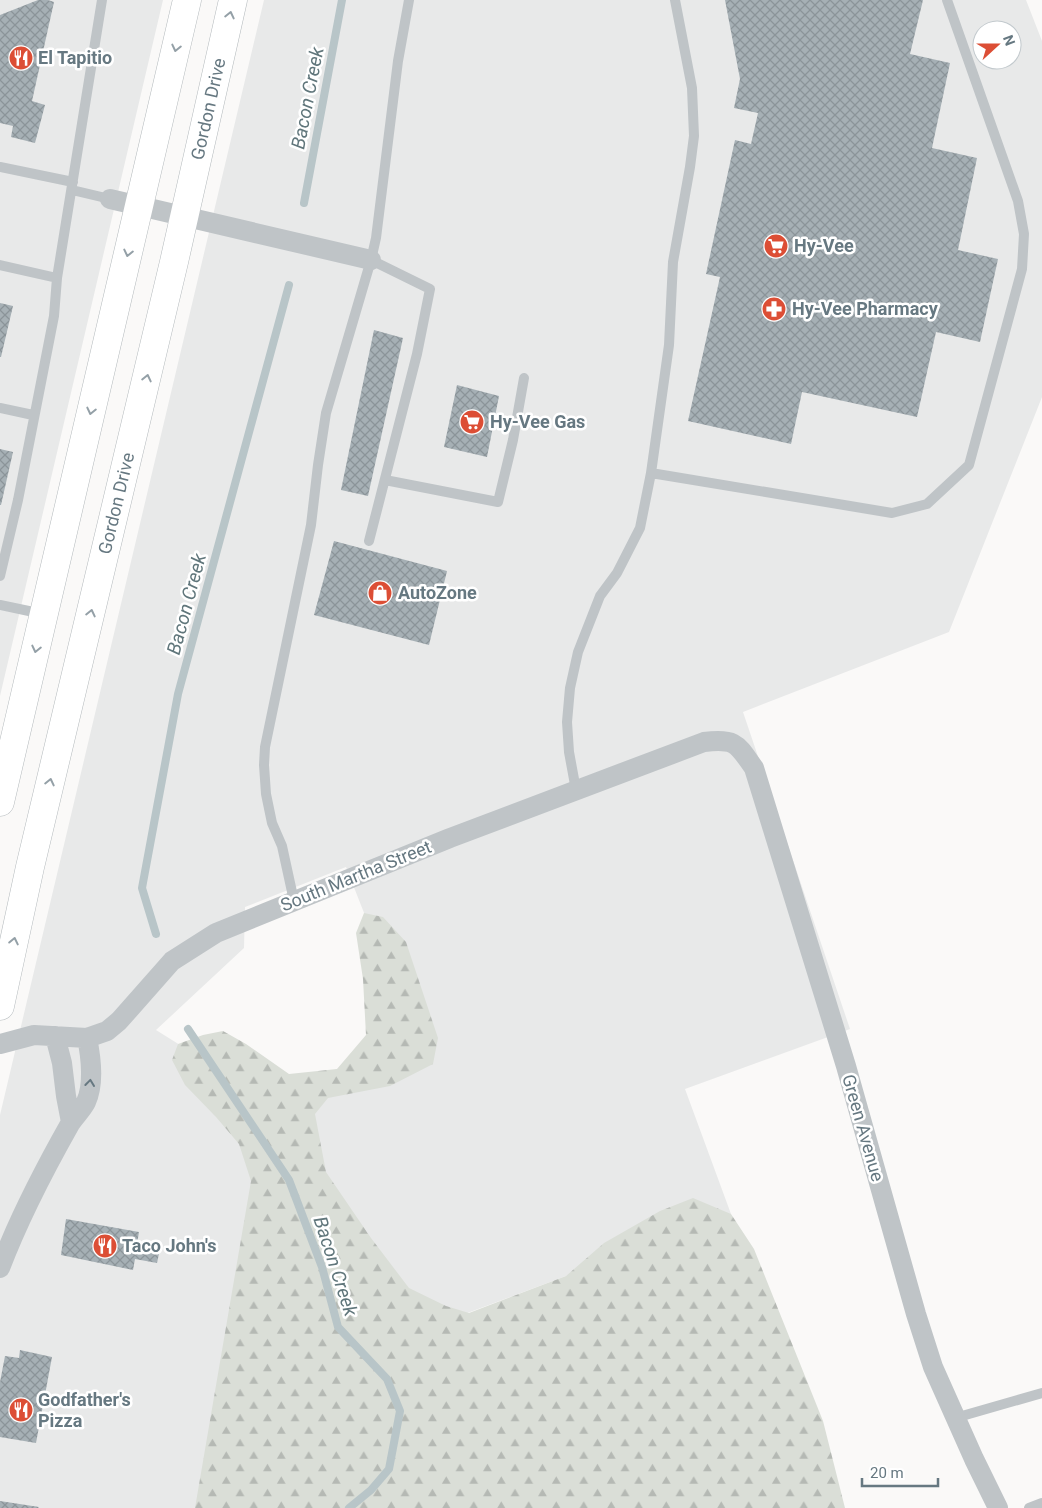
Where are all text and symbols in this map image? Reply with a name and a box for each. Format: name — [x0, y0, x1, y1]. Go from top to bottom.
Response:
one-way arrow — [224, 11, 235, 20]
north arrow — [972, 20, 1022, 70]
text: N — [1000, 33, 1018, 48]
one-way arrow — [171, 43, 182, 52]
water label: Bacon Creek — [286, 44, 329, 151]
restaurant icon: El Tapitio — [8, 45, 34, 71]
place label: El Tapitio — [38, 47, 112, 68]
street label: Gordon Drive — [186, 56, 230, 162]
supermarket icon: Hy-Vee — [763, 233, 789, 259]
place label: Hy-Vee — [794, 235, 854, 256]
one-way arrow — [123, 249, 134, 258]
pharmacy icon: Hy-Vee Pharmacy — [761, 296, 787, 322]
place label: Hy-Vee Pharmacy — [792, 298, 939, 319]
one-way arrow — [141, 374, 152, 383]
one-way arrow — [86, 407, 97, 416]
supermarket icon: Hy-Vee Gas — [459, 409, 485, 435]
place label: Hy-Vee Gas — [490, 411, 585, 432]
street label: Gordon Drive — [94, 450, 138, 556]
water label: Bacon Creek — [162, 551, 211, 657]
shop icon: AutoZone — [367, 580, 393, 606]
place label: AutoZone — [398, 582, 477, 603]
one-way arrow — [85, 609, 96, 618]
one-way arrow — [31, 645, 42, 654]
one-way arrow — [44, 778, 55, 787]
street label: South Martha Street — [277, 836, 434, 915]
one-way arrow — [8, 936, 19, 945]
street label: Green Avenue — [838, 1072, 889, 1184]
one-way arrow — [84, 1078, 94, 1087]
water label: Bacon Creek — [309, 1213, 363, 1320]
restaurant icon: Taco John's — [92, 1233, 118, 1259]
place label: Taco John's — [122, 1235, 216, 1256]
place label: Godfather's Pizza — [38, 1389, 131, 1431]
restaurant icon: Godfather's Pizza — [8, 1397, 34, 1423]
scale bar — [862, 1456, 938, 1488]
text: 20 m — [870, 1464, 904, 1482]

